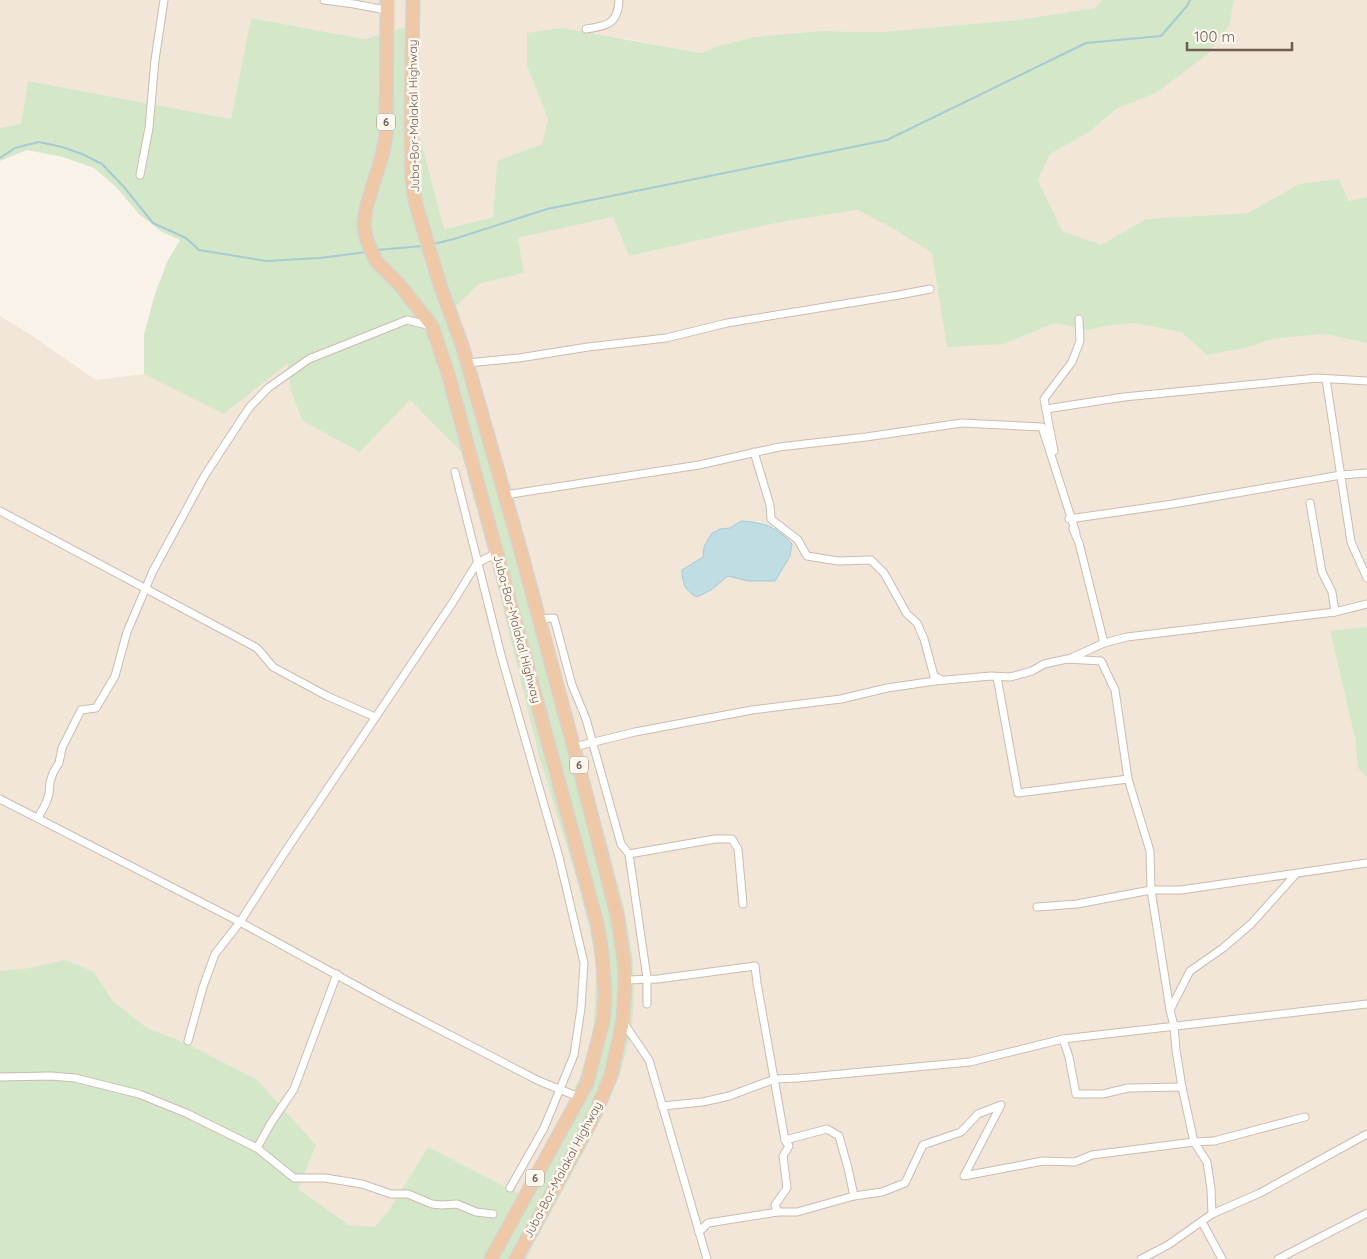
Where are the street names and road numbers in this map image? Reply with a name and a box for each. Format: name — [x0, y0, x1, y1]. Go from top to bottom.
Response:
street label: Juba-Bor-Malakal Highway — [405, 39, 422, 193]
road number: 6 — [377, 114, 395, 130]
street label: Juba-Bor-Malakal Highway — [490, 553, 545, 705]
road number: 6 — [570, 756, 588, 774]
street label: Juba-Bor-Malakal Highway — [520, 1099, 605, 1241]
road number: 6 — [526, 1170, 544, 1186]

